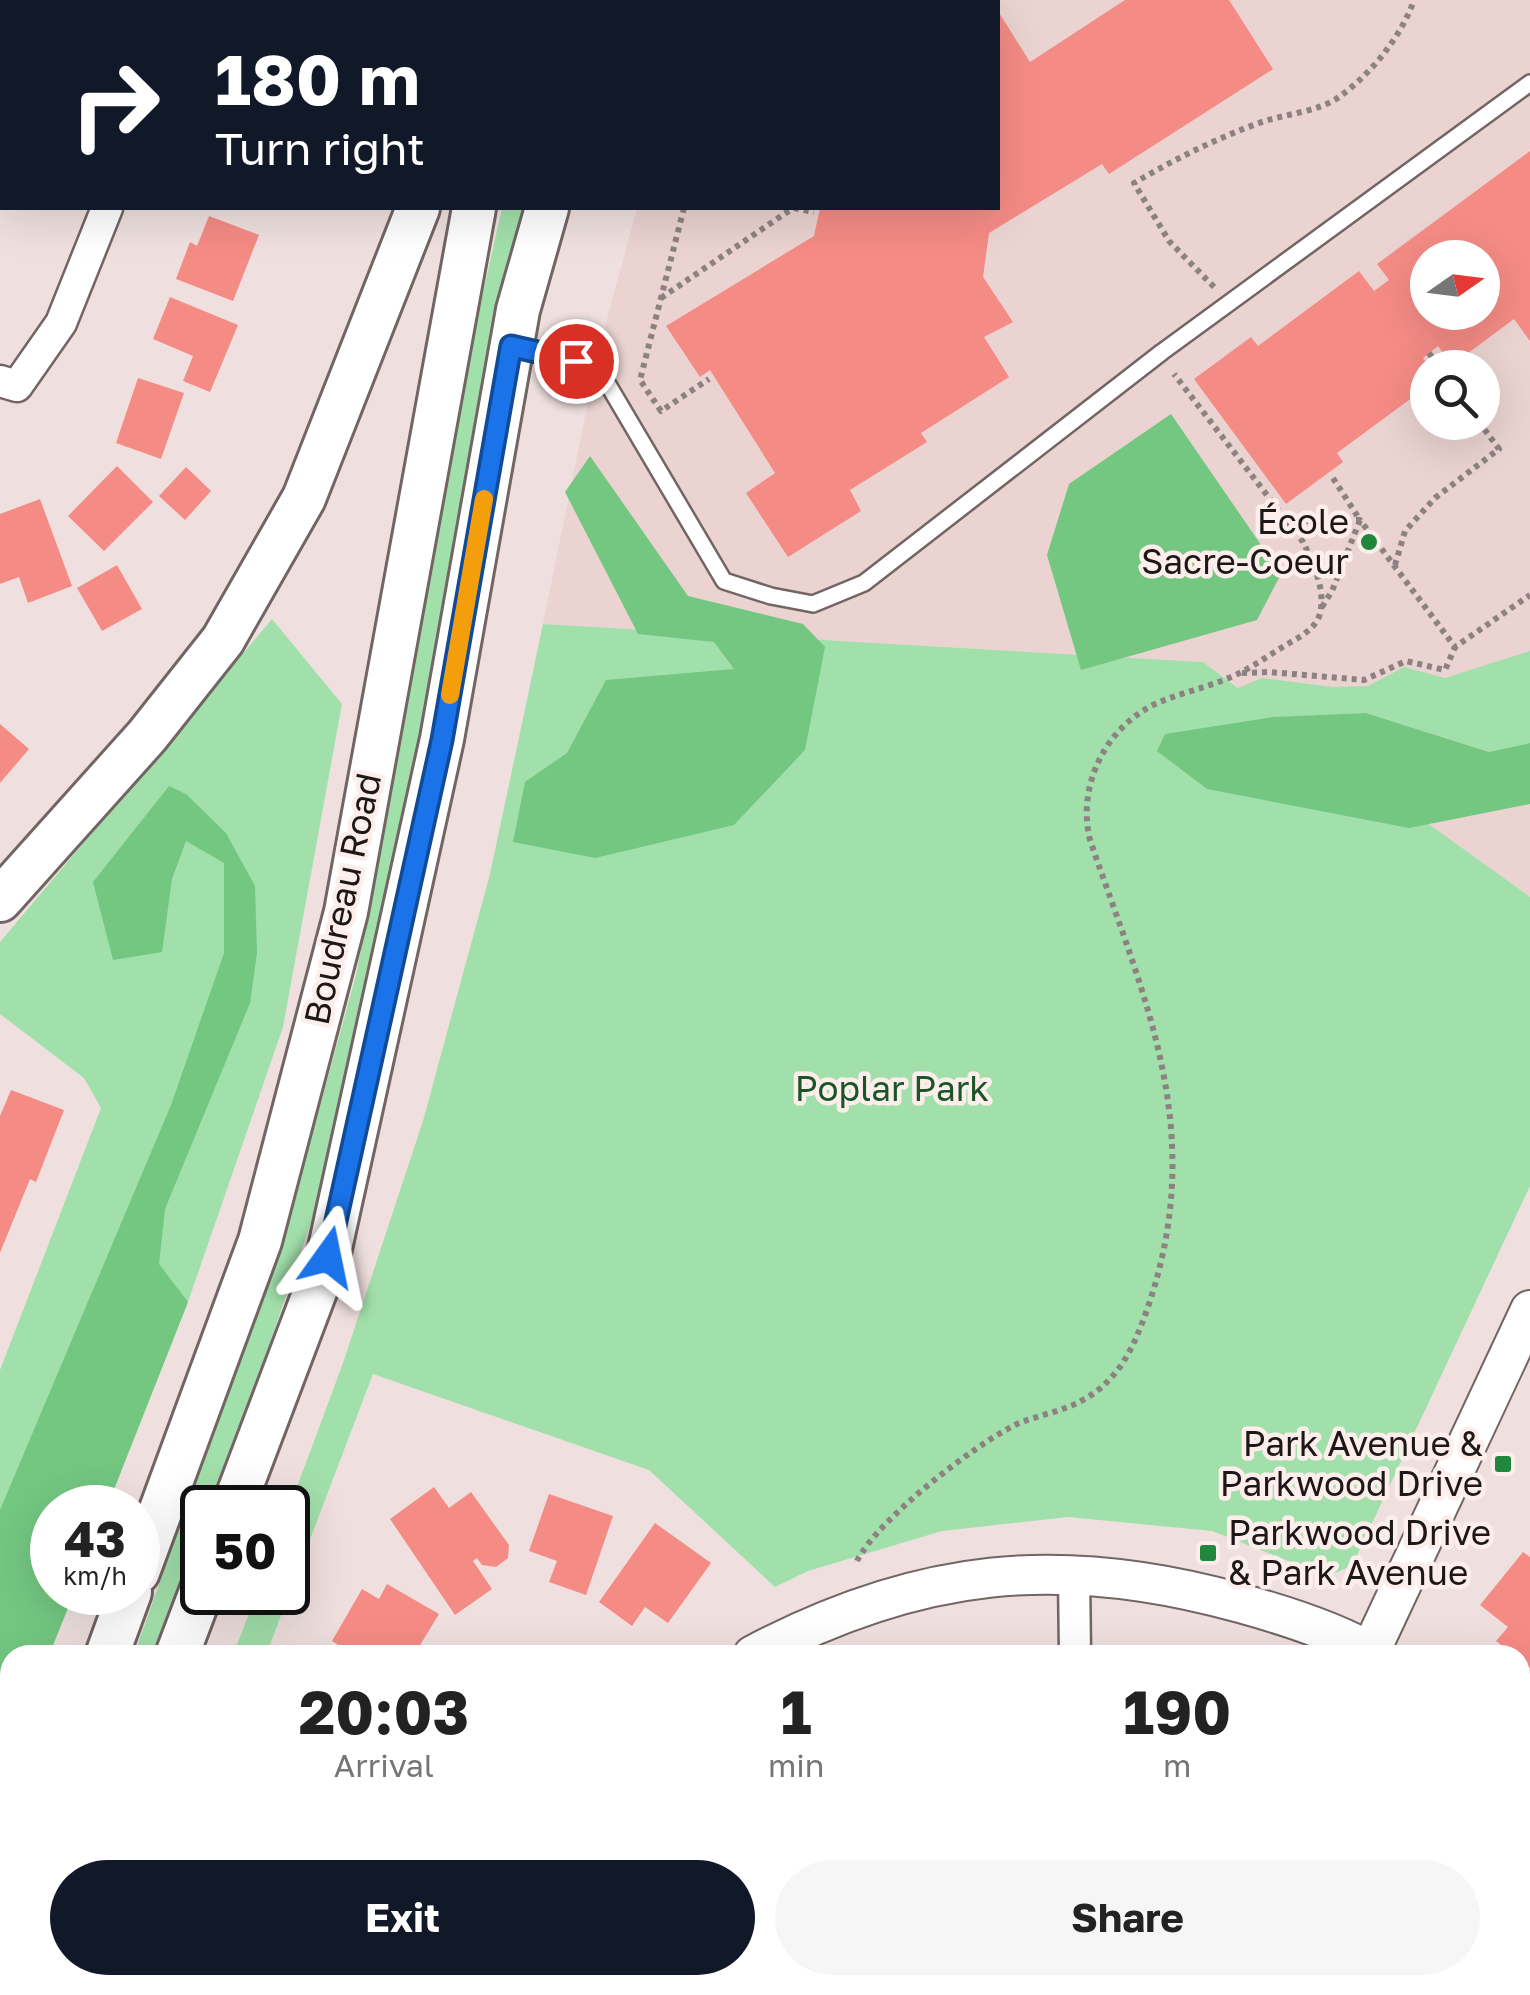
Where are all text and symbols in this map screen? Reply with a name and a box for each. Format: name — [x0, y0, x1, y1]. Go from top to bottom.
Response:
text: 180 m — [215, 36, 420, 120]
icon: right — [50, 40, 180, 170]
text: Turn right — [215, 121, 425, 175]
north arrow — [1410, 240, 1500, 330]
map controls — [1410, 240, 1500, 440]
pin — [534, 319, 619, 404]
icon: arrive — [549, 334, 604, 389]
button: search — [1410, 350, 1500, 440]
place label: École Sacre-Coeur — [1141, 500, 1349, 582]
marker: École Sacre-Coeur — [1358, 531, 1380, 553]
street label: Boudreau Road — [295, 769, 389, 1028]
park label: Poplar Park — [795, 1067, 989, 1109]
position arrow — [276, 1205, 380, 1309]
place label: Park Avenue & Parkwood Drive — [1220, 1422, 1484, 1504]
marker: Park Avenue & Parkwood Drive — [1492, 1453, 1514, 1475]
speed limit sign: 50 — [180, 1485, 310, 1615]
text: 43 — [64, 1508, 126, 1568]
place label: Parkwood Drive & Park Avenue — [1228, 1511, 1491, 1593]
marker: Parkwood Drive & Park Avenue — [1197, 1542, 1219, 1564]
text: km/h — [63, 1560, 127, 1591]
text: 20:03 — [299, 1675, 469, 1747]
text: 1 — [781, 1675, 812, 1747]
text: 190 — [1123, 1675, 1231, 1747]
text: Arrival — [334, 1746, 434, 1784]
text: min — [768, 1746, 824, 1784]
text: m — [1163, 1746, 1191, 1784]
button: Exit — [50, 1860, 755, 1975]
button: Share — [775, 1860, 1480, 1975]

